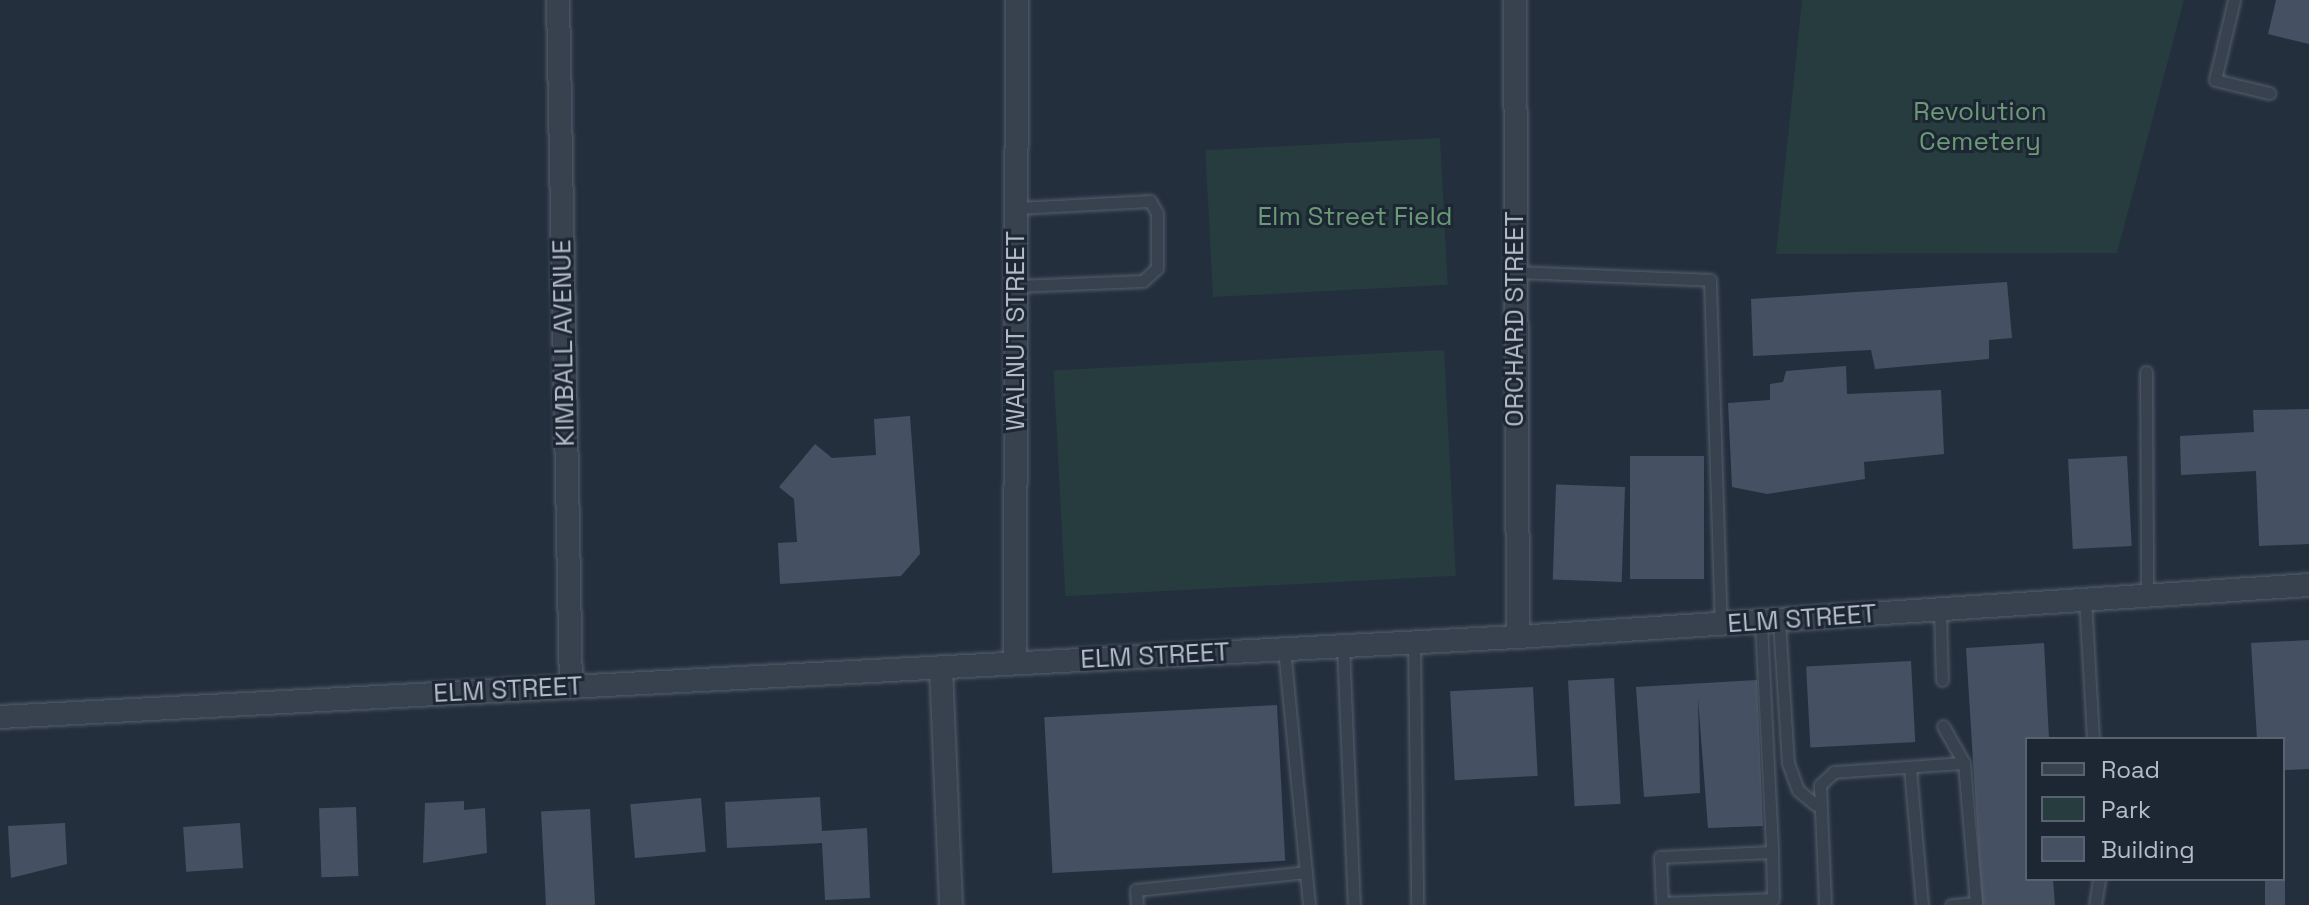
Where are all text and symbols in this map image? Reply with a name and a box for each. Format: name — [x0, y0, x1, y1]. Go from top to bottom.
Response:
park label: Revolution Cemetery — [1913, 96, 2047, 158]
park label: Elm Street Field — [1257, 201, 1453, 233]
street label: ORCHARD STREET — [1499, 211, 1531, 427]
street label: WALNUT STREET — [1000, 231, 1032, 431]
street label: KIMBALL AVENUE — [547, 239, 581, 447]
street label: ELM STREET — [1726, 598, 1878, 640]
street label: ELM STREET — [1080, 637, 1230, 675]
street label: ELM STREET — [433, 671, 583, 709]
legend — [2025, 737, 2285, 881]
text: Road — [2101, 754, 2160, 785]
text: Park — [2101, 794, 2151, 825]
text: Building — [2101, 834, 2195, 865]

